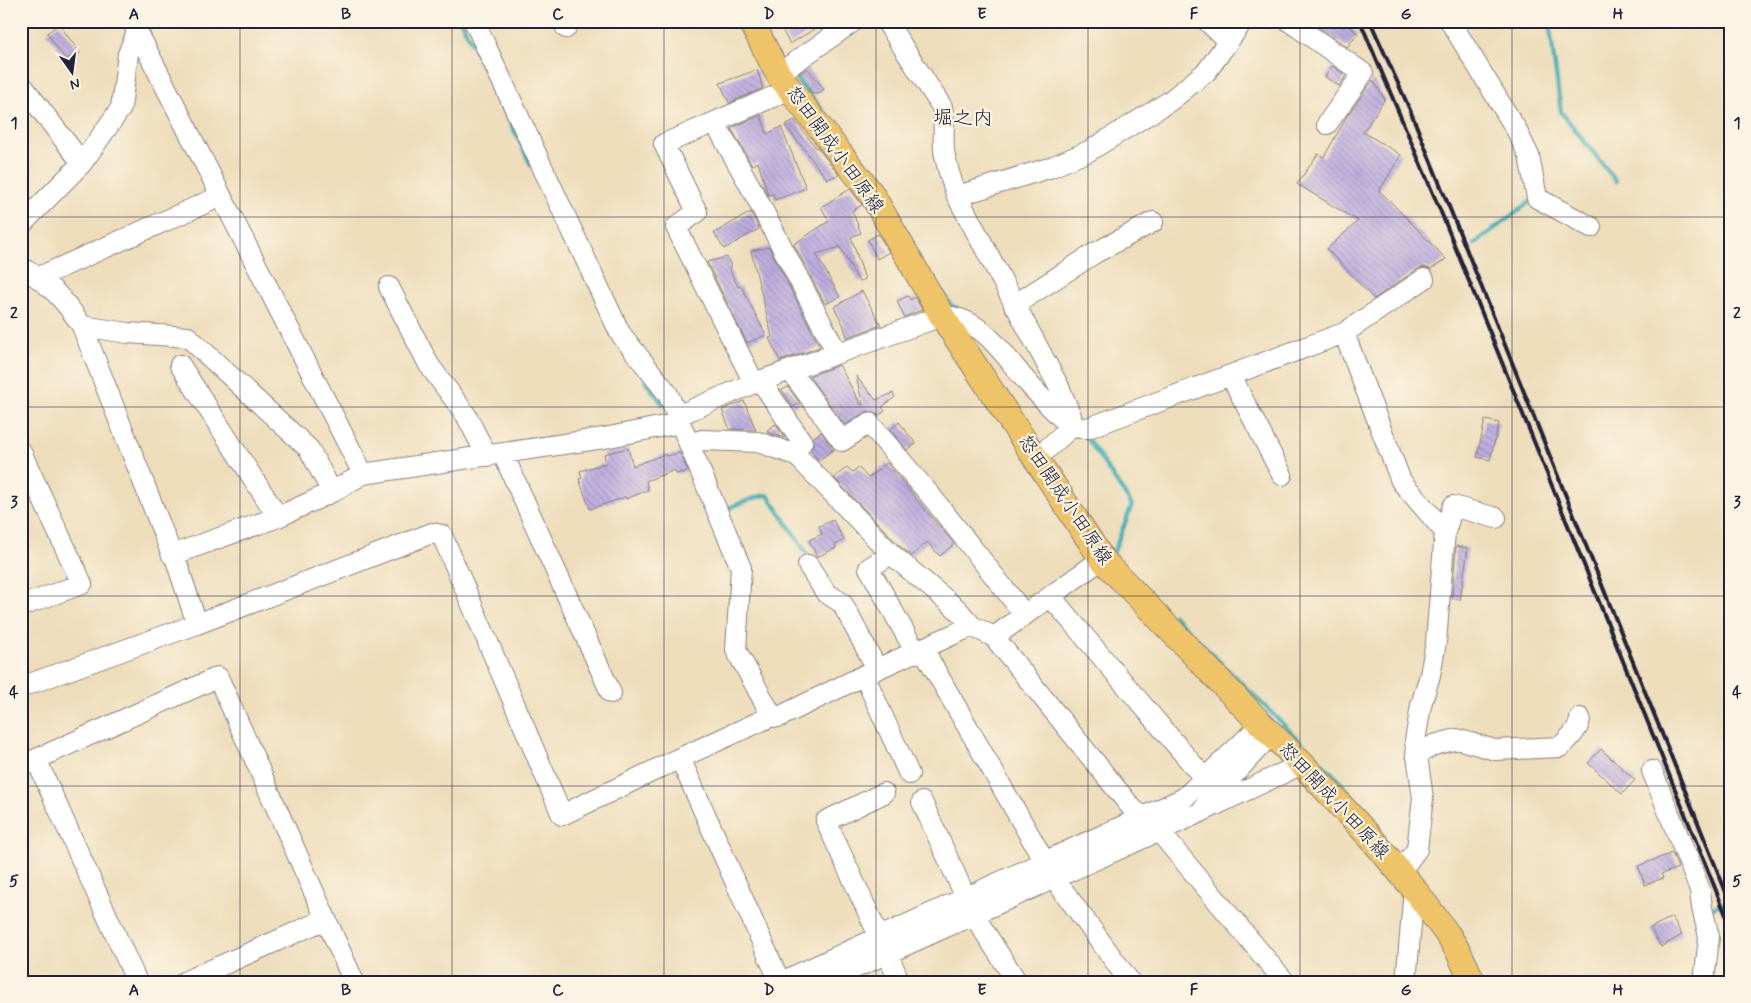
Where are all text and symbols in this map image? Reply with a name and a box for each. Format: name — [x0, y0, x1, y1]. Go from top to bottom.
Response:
text: A — [129, 4, 139, 25]
text: B — [341, 4, 351, 25]
text: C — [552, 4, 564, 25]
text: D — [763, 4, 775, 25]
text: E — [977, 4, 987, 25]
text: F — [1190, 4, 1199, 25]
text: G — [1401, 4, 1412, 25]
text: H — [1613, 4, 1624, 25]
north arrow — [48, 48, 98, 98]
text: N — [68, 74, 82, 94]
street label: 怒田開成小田原線 — [780, 81, 890, 219]
district label: 堀之内 — [933, 105, 993, 132]
text: 1 — [10, 113, 18, 134]
text: 1 — [1733, 113, 1741, 134]
text: 2 — [10, 303, 18, 324]
text: 2 — [1733, 303, 1741, 324]
street label: 怒田開成小田原線 — [1012, 430, 1118, 570]
text: 3 — [10, 492, 18, 513]
text: 3 — [1733, 492, 1741, 513]
text: 4 — [9, 682, 19, 703]
text: 4 — [1732, 682, 1742, 703]
street label: 怒田開成小田原線 — [1273, 737, 1395, 865]
text: 5 — [9, 871, 19, 892]
text: 5 — [1732, 871, 1742, 892]
text: A — [129, 980, 139, 1001]
text: B — [341, 980, 351, 1001]
text: C — [552, 980, 564, 1001]
text: D — [763, 980, 775, 1001]
text: E — [977, 980, 987, 1001]
text: F — [1190, 980, 1199, 1001]
text: G — [1401, 980, 1412, 1001]
text: H — [1613, 980, 1624, 1001]

